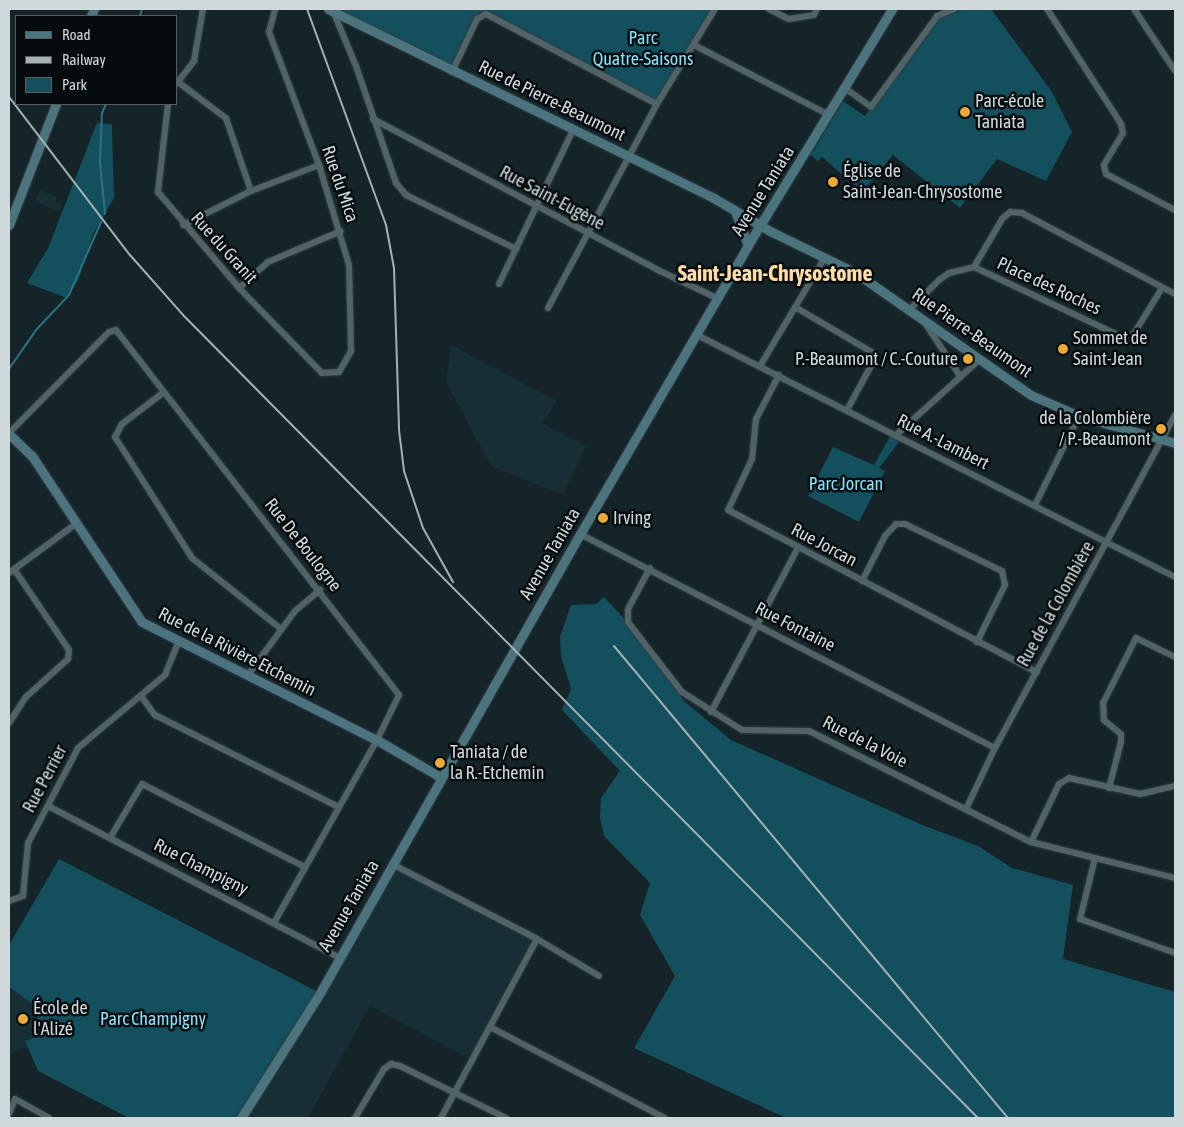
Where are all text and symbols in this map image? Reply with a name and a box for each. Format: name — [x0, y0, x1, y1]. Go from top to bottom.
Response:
legend — [15, 15, 178, 105]
text: Road — [62, 26, 91, 43]
park label: Parc Quatre-Saisons — [593, 28, 693, 70]
text: Railway — [62, 51, 106, 68]
street label: Rue de Pierre-Beaumont — [475, 56, 629, 146]
text: Park — [62, 76, 87, 93]
place label: Parc-école Taniata — [975, 91, 1044, 134]
marker: Parc-école Taniata — [959, 106, 971, 118]
street label: Avenue Taniata — [727, 142, 799, 240]
street label: Rue du Mica — [317, 143, 363, 225]
street label: Rue Saint-Eugène — [496, 161, 608, 235]
place label: Église de Saint-Jean-Chrysostome — [843, 161, 1002, 203]
marker: Église de Saint-Jean-Chrysostome — [827, 176, 839, 188]
street label: Rue du Granit — [186, 208, 262, 288]
street label: Place des Roches — [994, 253, 1104, 319]
district label: Saint-Jean-Chrysostome — [678, 261, 872, 287]
street label: Rue Pierre-Beaumont — [908, 284, 1036, 382]
place label: Sommet de Saint-Jean — [1073, 328, 1147, 370]
marker: Sommet de Saint-Jean — [1057, 343, 1069, 355]
place label: P.-Beaumont / C.-Couture — [795, 348, 958, 370]
marker: P.-Beaumont / C.-Couture — [962, 353, 974, 365]
place label: de la Colombière / P.-Beaumont — [1039, 408, 1151, 450]
street label: Rue A.-Lambert — [893, 410, 993, 474]
marker: de la Colombière / P.-Beaumont — [1155, 423, 1167, 435]
park label: Parc Jorcan — [809, 473, 883, 495]
street label: Rue De Boulogne — [260, 494, 346, 596]
street label: Avenue Taniata — [515, 504, 585, 604]
place label: Irving — [613, 507, 651, 529]
marker: Irving — [597, 512, 609, 524]
street label: Rue Jorcan — [787, 519, 861, 571]
street label: Rue de la Colombière — [1013, 538, 1099, 670]
street label: Rue Fontaine — [751, 598, 839, 656]
street label: Rue de la Rivière Etchemin — [155, 603, 319, 701]
street label: Rue de la Voie — [819, 711, 911, 773]
street label: Rue Perrier — [18, 742, 72, 816]
place label: Taniata / de la R.-Etchemin — [450, 742, 544, 784]
marker: Taniata / de la R.-Etchemin — [434, 757, 446, 769]
street label: Rue Champigny — [150, 834, 252, 900]
street label: Avenue Taniata — [314, 856, 384, 956]
place label: École de l'Alizé — [33, 998, 88, 1040]
park label: Parc Champigny — [100, 1008, 206, 1030]
marker: École de l'Alizé — [17, 1013, 29, 1025]

